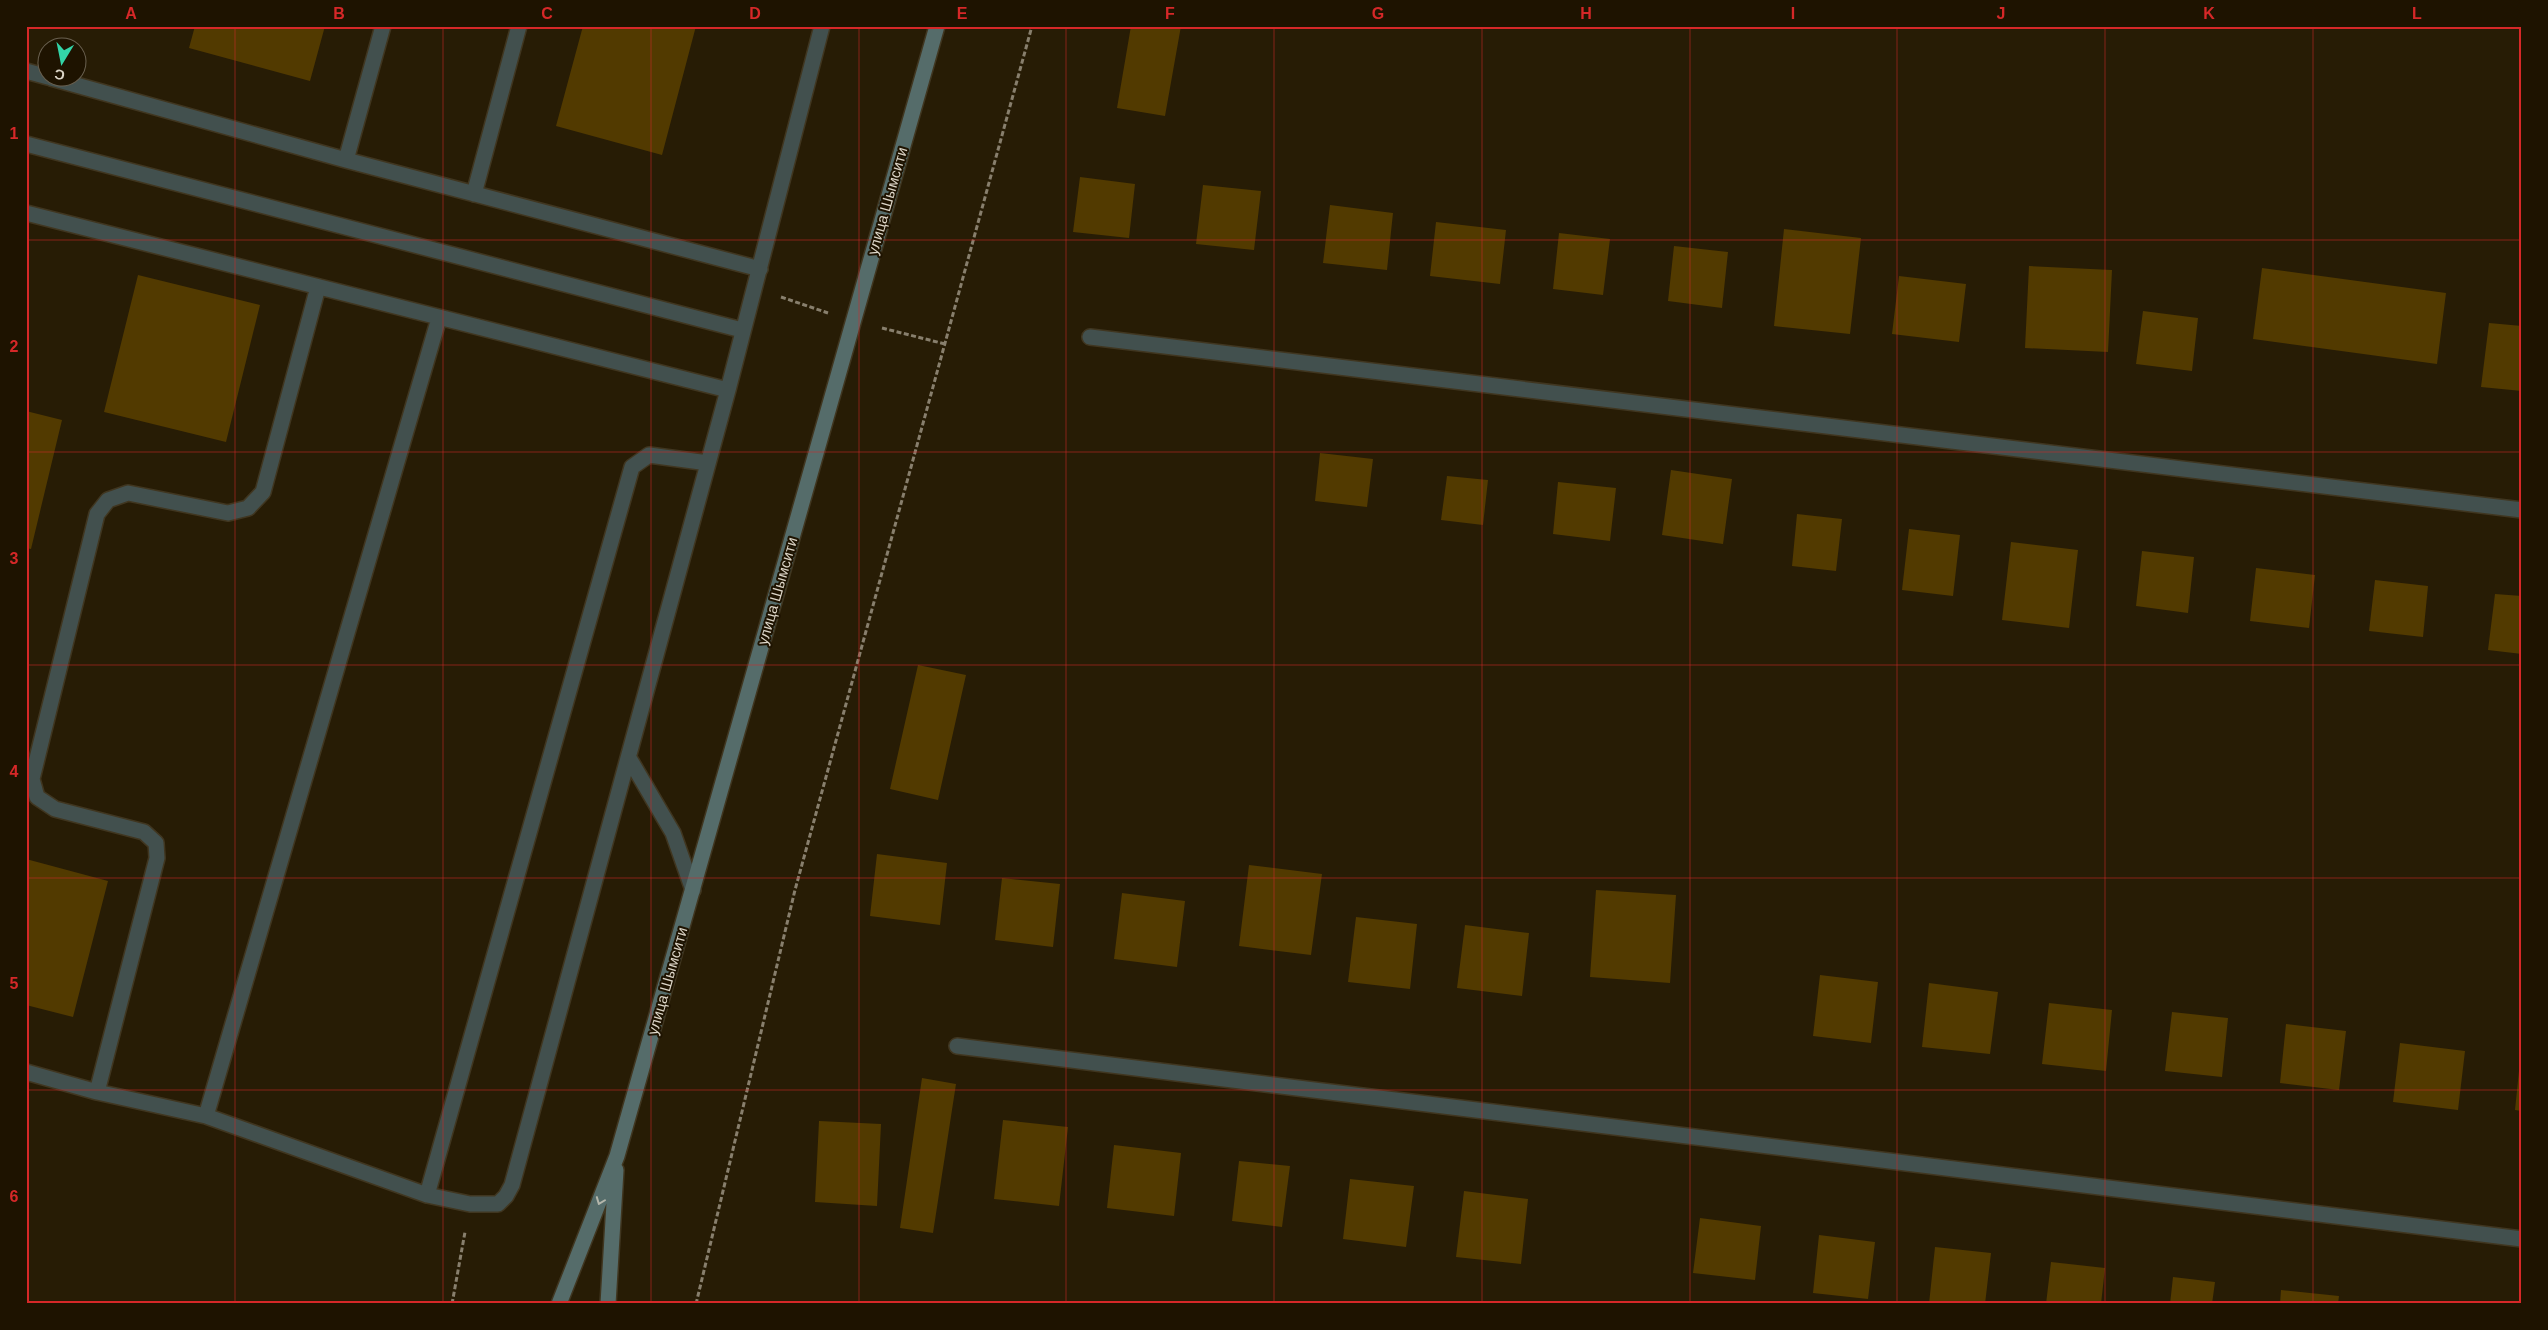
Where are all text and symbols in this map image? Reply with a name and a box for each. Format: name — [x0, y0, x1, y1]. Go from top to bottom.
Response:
text: A — [125, 5, 137, 22]
text: B — [333, 5, 345, 22]
text: C — [541, 5, 553, 22]
text: D — [749, 5, 761, 22]
text: E — [957, 5, 968, 22]
text: F — [1165, 5, 1175, 22]
text: G — [1372, 5, 1384, 22]
text: H — [1580, 5, 1592, 22]
text: I — [1791, 5, 1795, 22]
text: J — [1997, 5, 2005, 22]
text: K — [2203, 5, 2215, 22]
text: L — [2412, 5, 2422, 22]
north arrow — [38, 38, 88, 88]
text: С — [53, 66, 66, 84]
text: 1 — [10, 125, 19, 142]
street label: улица Шымсити — [863, 145, 911, 257]
text: 2 — [10, 338, 19, 355]
street label: улица Шымсити — [753, 535, 801, 647]
text: 3 — [10, 550, 19, 567]
text: 4 — [10, 763, 19, 780]
street label: улица Шымсити — [643, 925, 691, 1037]
text: 5 — [10, 975, 19, 992]
text: 6 — [10, 1188, 19, 1205]
one-way arrow — [595, 1196, 606, 1205]

